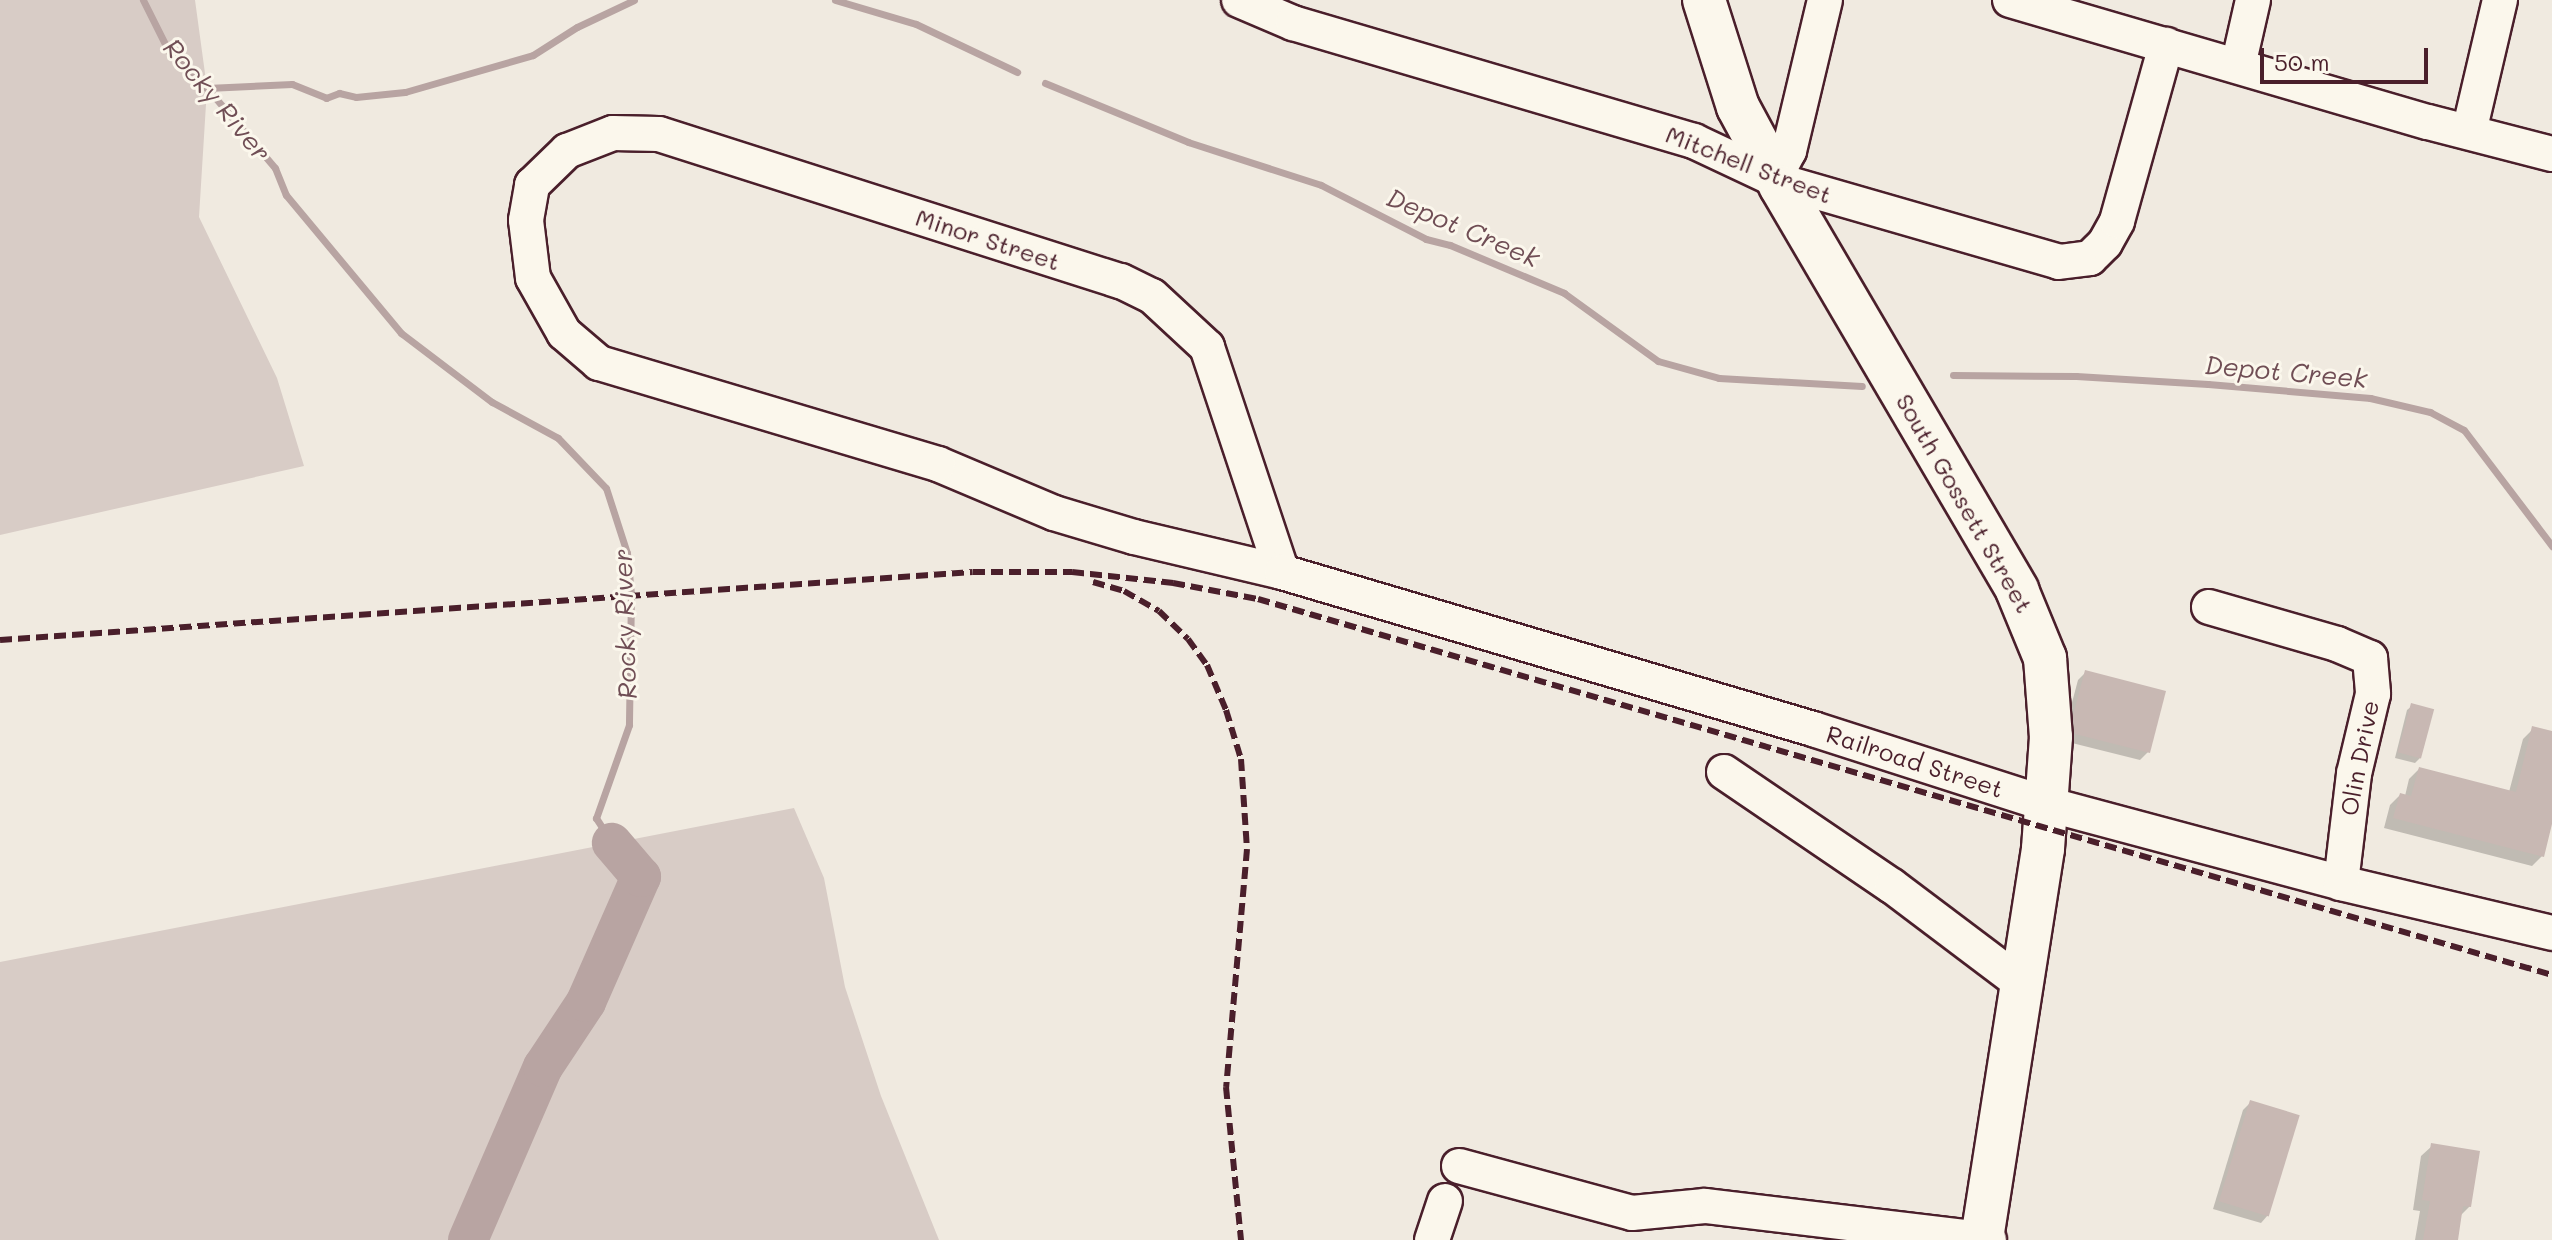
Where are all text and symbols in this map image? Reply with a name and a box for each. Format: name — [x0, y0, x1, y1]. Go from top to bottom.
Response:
water label: Rocky River — [157, 32, 277, 168]
scale bar — [2264, 32, 2432, 82]
text: 50 m — [2274, 46, 2330, 77]
street label: Mitchell Street — [1662, 119, 1836, 209]
water label: Depot Creek — [1382, 182, 1544, 274]
street label: Minor Street — [912, 202, 1064, 276]
water label: Depot Creek — [2204, 349, 2368, 395]
street label: South Gossett Street — [1891, 388, 2039, 618]
water label: Rocky River — [607, 548, 643, 700]
street label: Olin Drive — [2334, 698, 2384, 818]
street label: Railroad Street — [1823, 719, 2007, 803]

